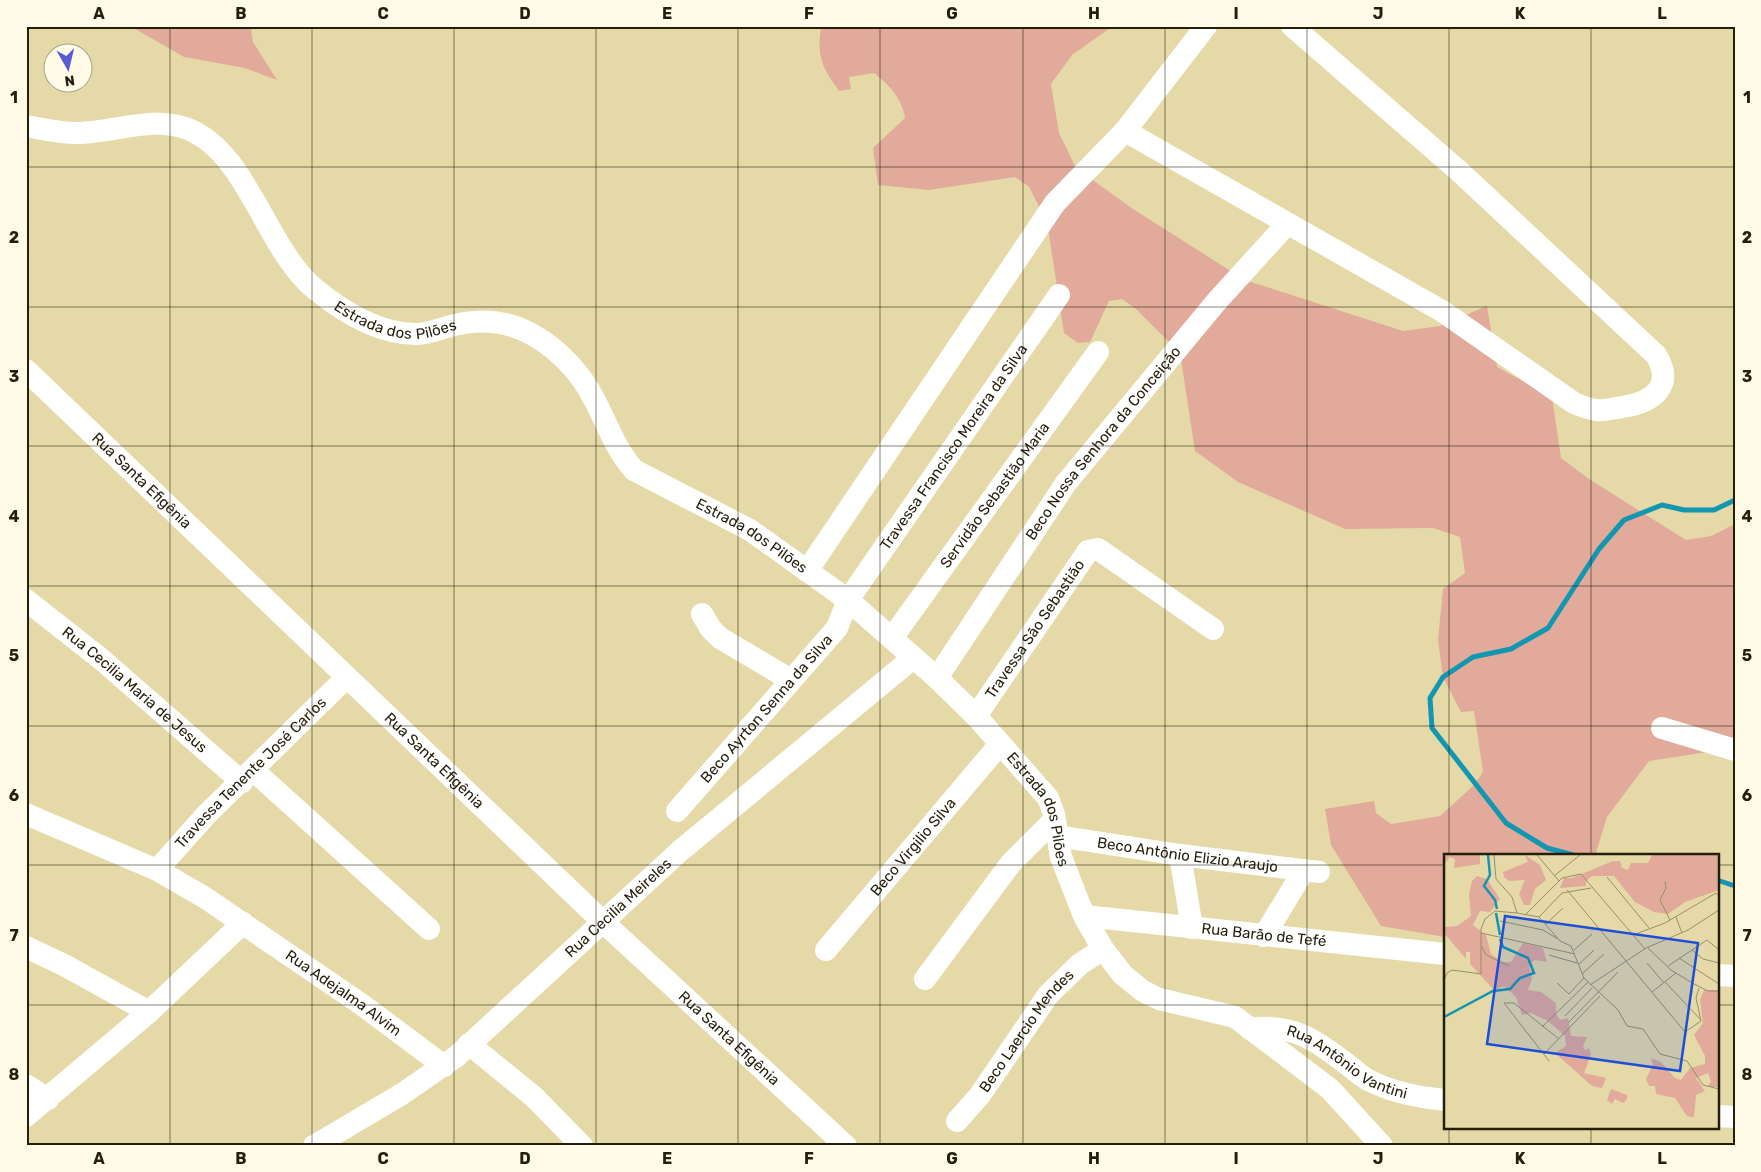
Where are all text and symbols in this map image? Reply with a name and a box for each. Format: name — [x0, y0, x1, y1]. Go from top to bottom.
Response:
text: A — [93, 4, 105, 23]
text: B — [235, 4, 247, 23]
text: C — [377, 4, 389, 23]
text: D — [519, 4, 531, 23]
text: E — [662, 4, 672, 23]
text: F — [804, 4, 814, 23]
text: G — [946, 4, 958, 23]
text: H — [1088, 4, 1100, 23]
text: I — [1233, 4, 1239, 23]
text: J — [1373, 4, 1383, 23]
text: K — [1515, 4, 1526, 23]
text: L — [1657, 4, 1667, 23]
north arrow — [42, 42, 92, 92]
text: N — [64, 71, 76, 89]
text: 1 — [10, 88, 18, 107]
text: 1 — [1743, 88, 1751, 107]
text: 2 — [9, 228, 19, 247]
text: 2 — [1742, 228, 1752, 247]
street label: Estrada dos Pilões — [331, 297, 459, 343]
street label: Travessa Francisco Moreira da Silva — [876, 341, 1031, 554]
street label: Beco Nossa Senhora da Conceição — [1022, 343, 1185, 544]
text: 3 — [9, 367, 19, 386]
text: 3 — [1742, 367, 1752, 386]
street label: Servidão Sebastião Maria — [936, 419, 1053, 572]
street label: Rua Santa Efigênia — [88, 429, 195, 532]
street label: Estrada dos Pilões — [693, 495, 811, 577]
text: 4 — [9, 507, 20, 526]
text: 4 — [1742, 507, 1753, 526]
street label: Travessa São Sebastião — [982, 556, 1088, 702]
street label: Rua Cecilia Maria de Jesus — [58, 623, 211, 757]
street label: Beco Ayrton Senna da Silva — [697, 631, 836, 787]
text: 5 — [9, 646, 19, 665]
text: 5 — [1742, 646, 1752, 665]
street label: Travessa Tenente José Carlos — [171, 693, 330, 852]
street label: Rua Santa Efigênia — [381, 709, 488, 812]
street label: Estrada dos Pilões — [1003, 749, 1073, 869]
text: 6 — [9, 786, 19, 805]
text: 6 — [1742, 786, 1752, 805]
street label: Beco Virgilio Silva — [867, 794, 960, 900]
street label: Beco Antônio Elizio Araujo — [1096, 833, 1279, 876]
street label: Rua Cecilia Meireles — [561, 854, 675, 961]
inset map — [1444, 854, 1718, 1130]
street label: Rua Barão de Tefé — [1201, 919, 1327, 950]
text: 7 — [9, 926, 19, 945]
text: 7 — [1742, 926, 1752, 945]
street label: Rua Adejalma Alvim — [282, 946, 405, 1040]
street label: Beco Laercio Mendes — [975, 966, 1078, 1096]
street label: Rua Santa Efigênia — [675, 987, 783, 1089]
street label: Rua Antônio Vantini — [1285, 1021, 1409, 1103]
text: 8 — [9, 1065, 20, 1084]
text: 8 — [1742, 1065, 1753, 1084]
text: A — [93, 1149, 105, 1168]
text: B — [235, 1149, 247, 1168]
text: C — [377, 1149, 389, 1168]
text: D — [519, 1149, 531, 1168]
text: E — [662, 1149, 672, 1168]
text: F — [804, 1149, 814, 1168]
text: G — [946, 1149, 958, 1168]
text: H — [1088, 1149, 1100, 1168]
text: I — [1233, 1149, 1239, 1168]
text: J — [1373, 1149, 1383, 1168]
text: K — [1515, 1149, 1526, 1168]
text: L — [1657, 1149, 1667, 1168]

